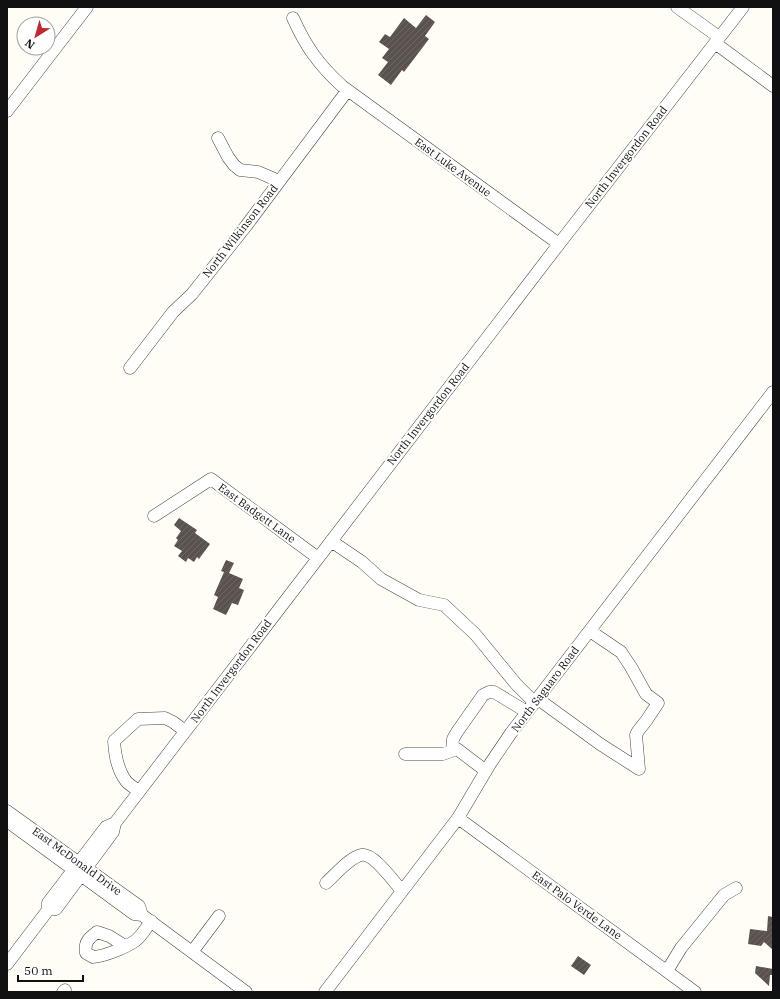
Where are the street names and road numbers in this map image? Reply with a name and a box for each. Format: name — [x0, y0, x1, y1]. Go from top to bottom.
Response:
street label: North Invergordon Road — [582, 103, 670, 211]
street label: East Luke Avenue — [412, 134, 494, 200]
street label: North Wilkinson Road — [199, 181, 281, 280]
street label: North Invergordon Road — [384, 360, 472, 468]
street label: East Badgett Lane — [216, 480, 299, 546]
street label: North Invergordon Road — [188, 616, 275, 725]
street label: North Saguaro Road — [508, 643, 582, 735]
street label: East McDonald Drive — [29, 824, 125, 898]
street label: East Palo Verde Lane — [529, 868, 625, 942]

